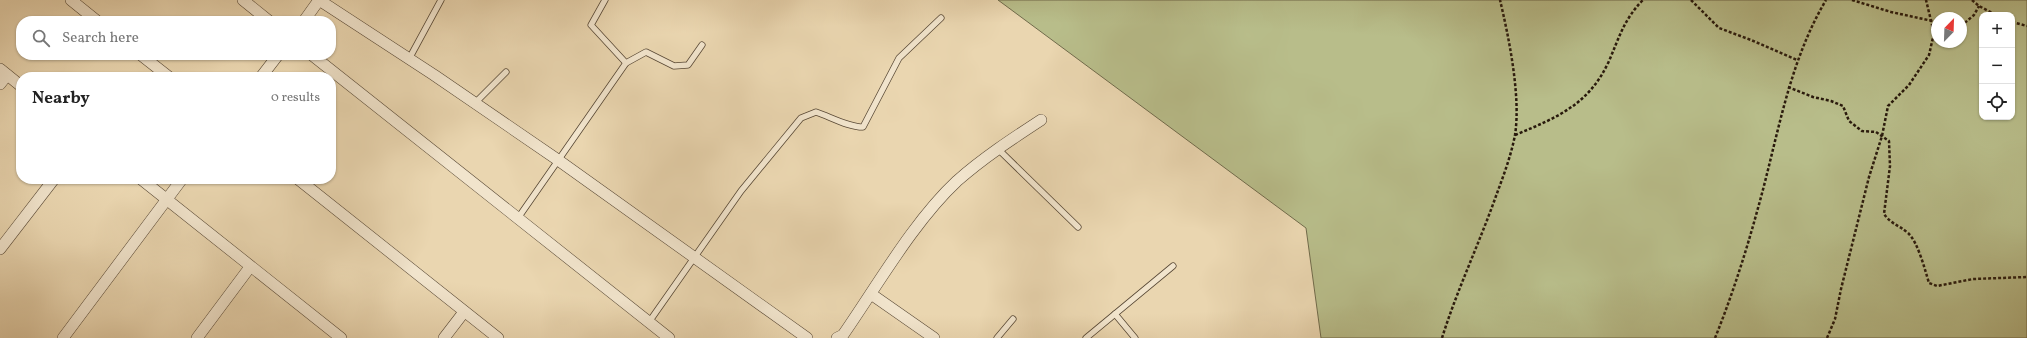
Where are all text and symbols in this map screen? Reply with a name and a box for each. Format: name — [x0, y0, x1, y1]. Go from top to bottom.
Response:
north arrow — [1931, 12, 1967, 48]
map controls — [1979, 12, 2015, 120]
button: + — [1979, 12, 2015, 48]
search box — [16, 16, 336, 60]
icon: search — [30, 27, 52, 49]
text: Search here — [62, 28, 139, 49]
button: − — [1979, 48, 2015, 84]
button: locate — [1979, 84, 2015, 120]
text: Nearby — [32, 87, 90, 110]
text: 0 results — [271, 89, 320, 107]

